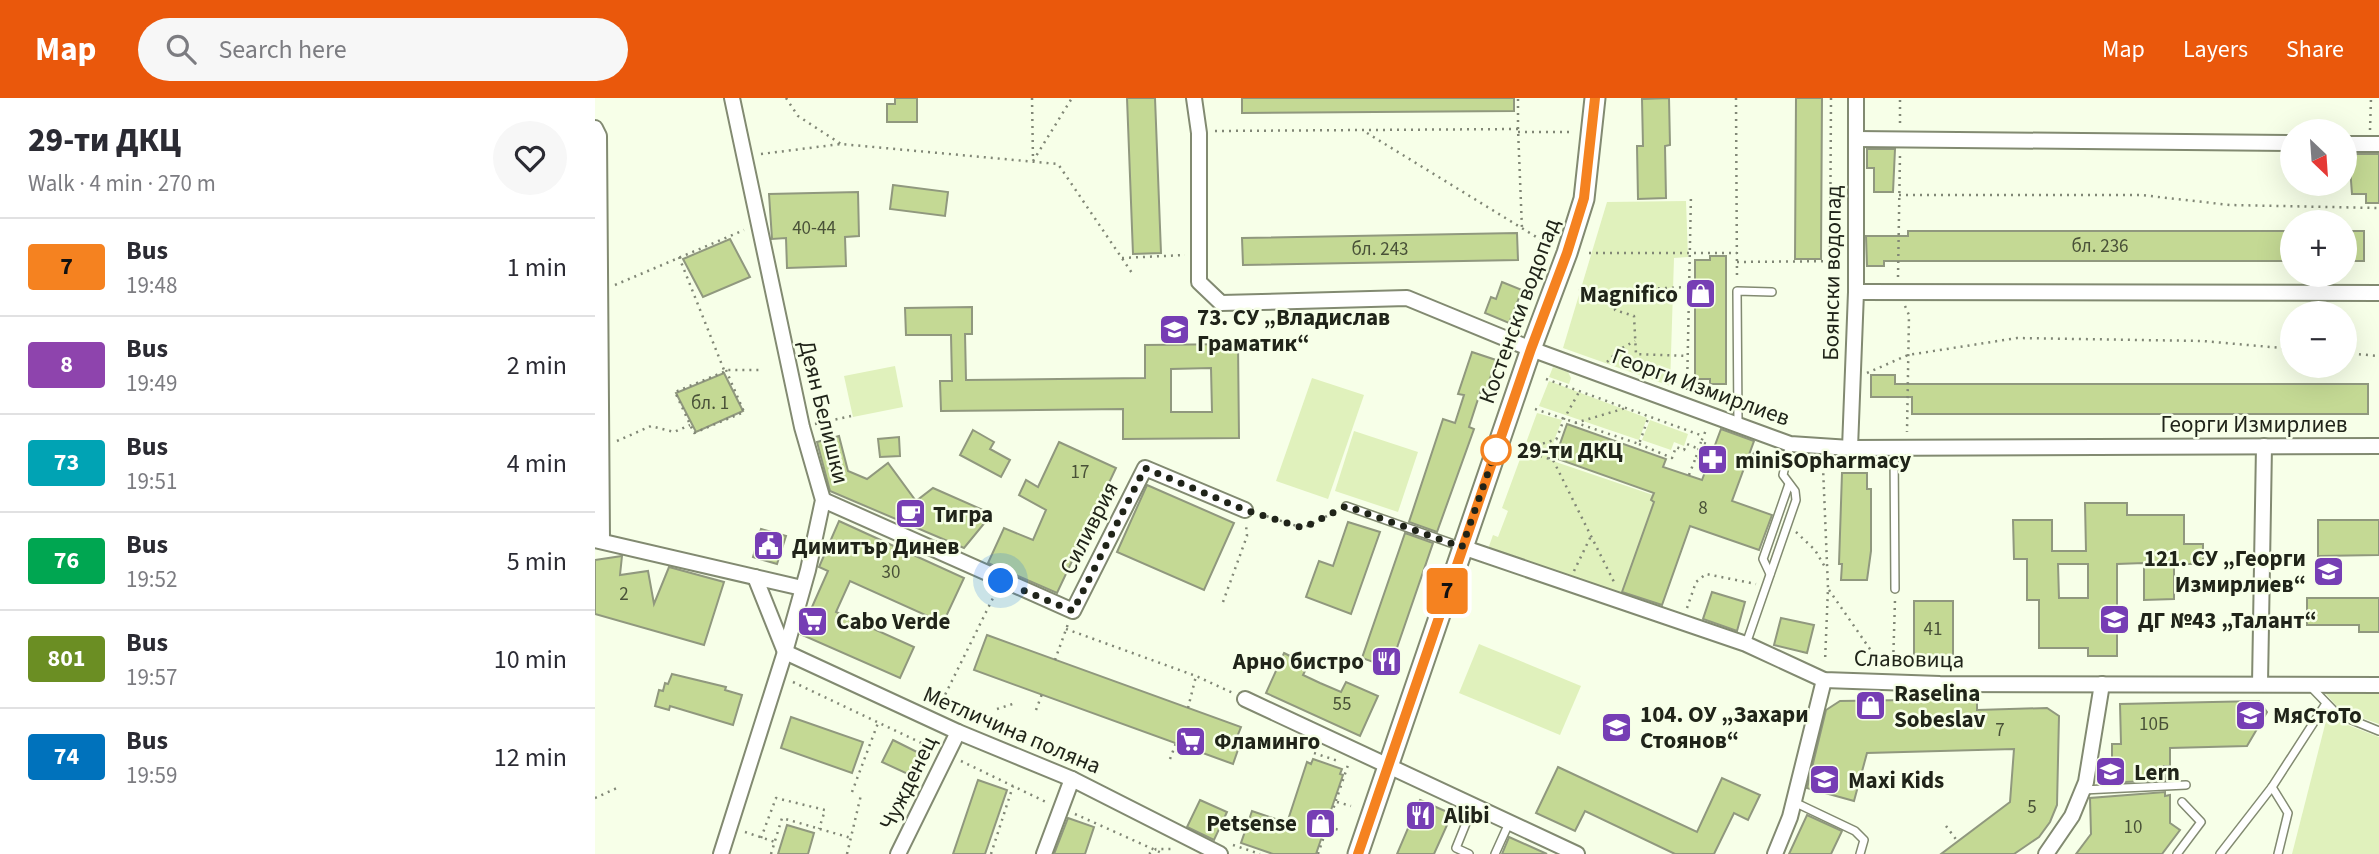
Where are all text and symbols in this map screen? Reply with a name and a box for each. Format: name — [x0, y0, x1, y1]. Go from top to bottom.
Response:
search box — [138, 18, 628, 81]
text: Map — [35, 26, 96, 73]
icon: search — [162, 30, 200, 68]
text: Search here — [218, 31, 347, 68]
text: Map — [2102, 32, 2145, 67]
text: Layers — [2183, 32, 2248, 67]
text: Share — [2286, 32, 2344, 67]
text: 29-ти ДКЦ — [28, 117, 181, 164]
north arrow — [2280, 119, 2357, 196]
map controls — [2280, 119, 2357, 378]
button: heart — [493, 121, 567, 195]
text: Walk · 4 min · 270 m — [28, 167, 216, 200]
street label: Боянски водопад — [1814, 185, 1850, 361]
button: + — [2280, 210, 2357, 287]
street label: Костенски водопад — [1470, 214, 1568, 408]
house number: 40-44 — [792, 215, 836, 242]
text: Bus — [126, 232, 168, 269]
house number: бл. 236 — [2071, 233, 2129, 260]
house number: бл. 243 — [1351, 236, 1409, 263]
text: 7 — [60, 249, 73, 284]
text: 1 min — [507, 249, 567, 286]
text: 19:48 — [126, 269, 177, 302]
shop icon: Magnifico — [1684, 277, 1718, 311]
place label: Magnifico — [1579, 278, 1678, 311]
place label: 73. СУ „Владислав Граматик“ — [1197, 301, 1390, 360]
button: − — [2280, 301, 2357, 378]
school or university icon: 73. СУ „Владислав Граматик“ — [1157, 313, 1191, 347]
text: Bus — [126, 330, 168, 367]
street label: Деян Белишки — [790, 337, 858, 487]
street label: Георги Измирлиев — [1608, 340, 1794, 434]
text: 8 — [60, 347, 73, 382]
text: 2 min — [507, 347, 567, 384]
text: 19:49 — [126, 367, 177, 400]
house number: бл. 1 — [691, 390, 729, 417]
street label: Георги Измирлиев — [2161, 408, 2347, 441]
text: Bus — [126, 428, 168, 465]
place label: 29-ти ДКЦ — [1517, 434, 1623, 467]
marker: 29-ти ДКЦ — [1481, 435, 1511, 465]
pharmacy icon: miniSOpharmacy — [1695, 443, 1729, 477]
place label: miniSOpharmacy — [1735, 444, 1911, 477]
text: 73 — [54, 445, 79, 480]
text: 4 min — [507, 445, 567, 482]
house number: 17 — [1071, 459, 1089, 486]
text: 19:51 — [126, 465, 177, 498]
street label: Силиврия — [1051, 476, 1127, 580]
house number: 8 — [1698, 495, 1708, 522]
cafe icon: Тигра — [893, 497, 927, 531]
place label: Тигра — [933, 498, 993, 531]
text: Bus — [126, 526, 168, 563]
public building icon: Димитър Динев — [752, 529, 786, 563]
place label: Димитър Динев — [792, 530, 959, 563]
place label: 121. СУ „Георги Измирлиев“ — [2144, 542, 2306, 601]
text: 76 — [54, 543, 79, 578]
text: 5 min — [507, 543, 567, 580]
school or university icon: 121. СУ „Георги Измирлиев“ — [2312, 554, 2346, 588]
house number: 30 — [882, 559, 900, 586]
text: 19:52 — [126, 563, 177, 596]
your location — [983, 563, 1018, 598]
line badge: 7 — [1424, 568, 1470, 614]
text: 7 — [1441, 573, 1453, 608]
house number: 2 — [619, 581, 629, 608]
school or university icon: ДГ №43 „Талант“ — [2098, 603, 2132, 637]
supermarket icon: Cabo Verde — [796, 604, 830, 638]
place label: ДГ №43 „Талант“ — [2138, 604, 2317, 637]
place label: Cabo Verde — [836, 605, 950, 638]
house number: 41 — [1924, 616, 1942, 643]
text: Bus — [126, 624, 168, 661]
text: 801 — [47, 641, 86, 676]
text: 10 min — [494, 641, 567, 678]
street label: Славовица — [1854, 642, 1964, 676]
restaurant icon: Арно бистро — [1370, 644, 1404, 678]
place label: Арно бистро — [1232, 645, 1364, 678]
text: 19:57 — [126, 661, 177, 694]
place label: Raselina Sobeslav — [1894, 677, 1986, 736]
street label: Метличина поляна — [918, 678, 1106, 782]
shop icon: Raselina Sobeslav — [1854, 689, 1888, 723]
house number: 55 — [1333, 691, 1351, 718]
place label: 104. ОУ „Захари Стоянов“ — [1640, 698, 1809, 757]
school or university icon: МяСтоТо — [2233, 698, 2267, 732]
place label: МяСтоТо — [2273, 699, 2362, 732]
school or university icon: 104. ОУ „Захари Стоянов“ — [1600, 710, 1634, 744]
house number: 10Б — [2139, 711, 2169, 738]
house number: 7 — [1995, 717, 2005, 744]
text: Bus — [126, 722, 168, 759]
supermarket icon: Фламинго — [1174, 724, 1208, 758]
place label: Фламинго — [1214, 725, 1320, 758]
street label: Чужденец — [871, 730, 945, 836]
text: 74 — [54, 739, 79, 774]
text: 12 min — [494, 739, 567, 776]
school or university icon: Lern — [2094, 755, 2128, 789]
place label: Lern — [2134, 756, 2180, 789]
text: 19:59 — [126, 759, 177, 792]
school or university icon: Maxi Kids — [1808, 763, 1842, 797]
place label: Maxi Kids — [1848, 764, 1944, 797]
house number: 5 — [2027, 794, 2037, 821]
restaurant icon: Alibi — [1404, 798, 1438, 832]
place label: Alibi — [1443, 799, 1490, 832]
shop icon: Petsense — [1303, 806, 1337, 840]
place label: Petsense — [1206, 807, 1297, 840]
house number: 10 — [2124, 814, 2142, 841]

